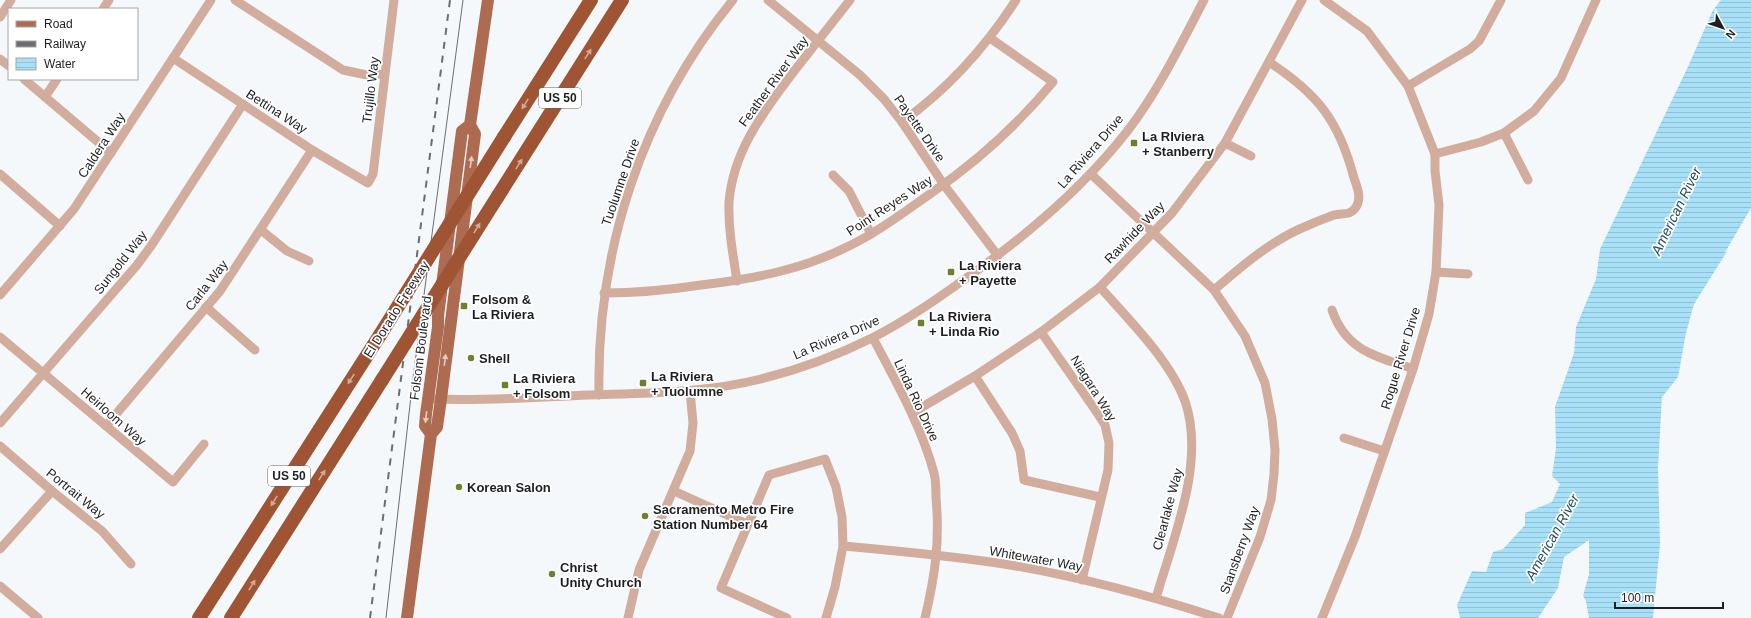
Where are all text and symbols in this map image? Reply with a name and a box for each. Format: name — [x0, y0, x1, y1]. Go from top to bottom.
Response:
legend — [8, 8, 138, 80]
north arrow — [1703, 8, 1743, 48]
text: Road — [44, 17, 73, 31]
text: N — [1723, 28, 1738, 41]
street label: Feather River Way — [736, 33, 811, 129]
text: Railway — [44, 37, 86, 51]
one-way arrow — [584, 49, 592, 59]
street label: Trujillo Way — [359, 55, 382, 124]
text: Water — [44, 57, 76, 71]
street label: Bettina Way — [243, 86, 310, 137]
road number: US 50 — [539, 88, 581, 108]
street label: Payette Drive — [891, 92, 948, 165]
one-way arrow — [521, 99, 529, 109]
street label: Caldera Way — [75, 109, 128, 181]
street label: La Riviera Drive — [1054, 112, 1126, 191]
place label: La RIviera + Stanberry — [1142, 129, 1215, 159]
street label: Tuolumne Drive — [599, 137, 642, 228]
marker: La RIviera + Stanberry — [1129, 138, 1139, 148]
one-way arrow — [468, 156, 474, 168]
one-way arrow — [515, 158, 522, 169]
water label: American River — [1647, 163, 1705, 258]
street label: Point Reyes Way — [844, 172, 935, 239]
street label: Rawhide Way — [1101, 198, 1168, 266]
one-way arrow — [474, 223, 481, 234]
street label: Sungold Way — [91, 227, 150, 297]
street label: Carla Way — [182, 257, 231, 314]
street label: El Dorado Freeway — [361, 258, 433, 360]
place label: La Riviera + Payette — [959, 258, 1022, 288]
marker: La Riviera + Payette — [946, 267, 956, 277]
place label: Folsom & La Riviera — [472, 292, 535, 322]
street label: Folsom Boulevard — [407, 295, 434, 401]
marker: Folsom & La Riviera — [459, 301, 469, 311]
street label: Rogue River Drive — [1378, 305, 1423, 411]
place label: La Riviera + Linda Rio — [929, 309, 999, 339]
street label: La Riviera Drive — [791, 312, 882, 362]
marker: La Riviera + Linda Rio — [916, 318, 926, 328]
place label: Shell — [479, 351, 510, 366]
marker: Shell — [466, 353, 476, 363]
street label: Niagara Way — [1067, 353, 1120, 424]
one-way arrow — [442, 354, 448, 366]
street label: Linda Rio Drive — [891, 357, 942, 444]
place label: La Riviera + Tuolumne — [651, 369, 723, 399]
place label: La Riviera + Folsom — [513, 371, 576, 401]
one-way arrow — [347, 374, 355, 384]
marker: La Riviera + Tuolumne — [638, 378, 648, 388]
marker: La Riviera + Folsom — [500, 380, 510, 390]
street label: Heirloom Way — [78, 384, 150, 449]
one-way arrow — [423, 411, 429, 423]
street label: Portrait Way — [43, 465, 108, 522]
road number: US 50 — [268, 466, 310, 486]
street label: Clearlake Way — [1149, 466, 1186, 552]
one-way arrow — [318, 469, 325, 481]
place label: Korean Salon — [467, 480, 551, 495]
marker: Korean Salon — [454, 482, 464, 492]
water label: American River — [1521, 490, 1583, 584]
one-way arrow — [270, 495, 277, 506]
place label: Sacramento Metro Fire Station Number 64 — [653, 502, 794, 532]
street label: Stansberry Way — [1217, 504, 1262, 596]
marker: Sacramento Metro Fire Station Number 64 — [640, 511, 650, 521]
street label: Whitewater Way — [988, 543, 1084, 574]
place label: Christ Unity Church — [560, 560, 642, 590]
marker: Christ Unity Church — [547, 569, 557, 579]
one-way arrow — [248, 580, 256, 590]
scale bar — [1615, 584, 1723, 610]
text: 100 m — [1621, 591, 1654, 605]

